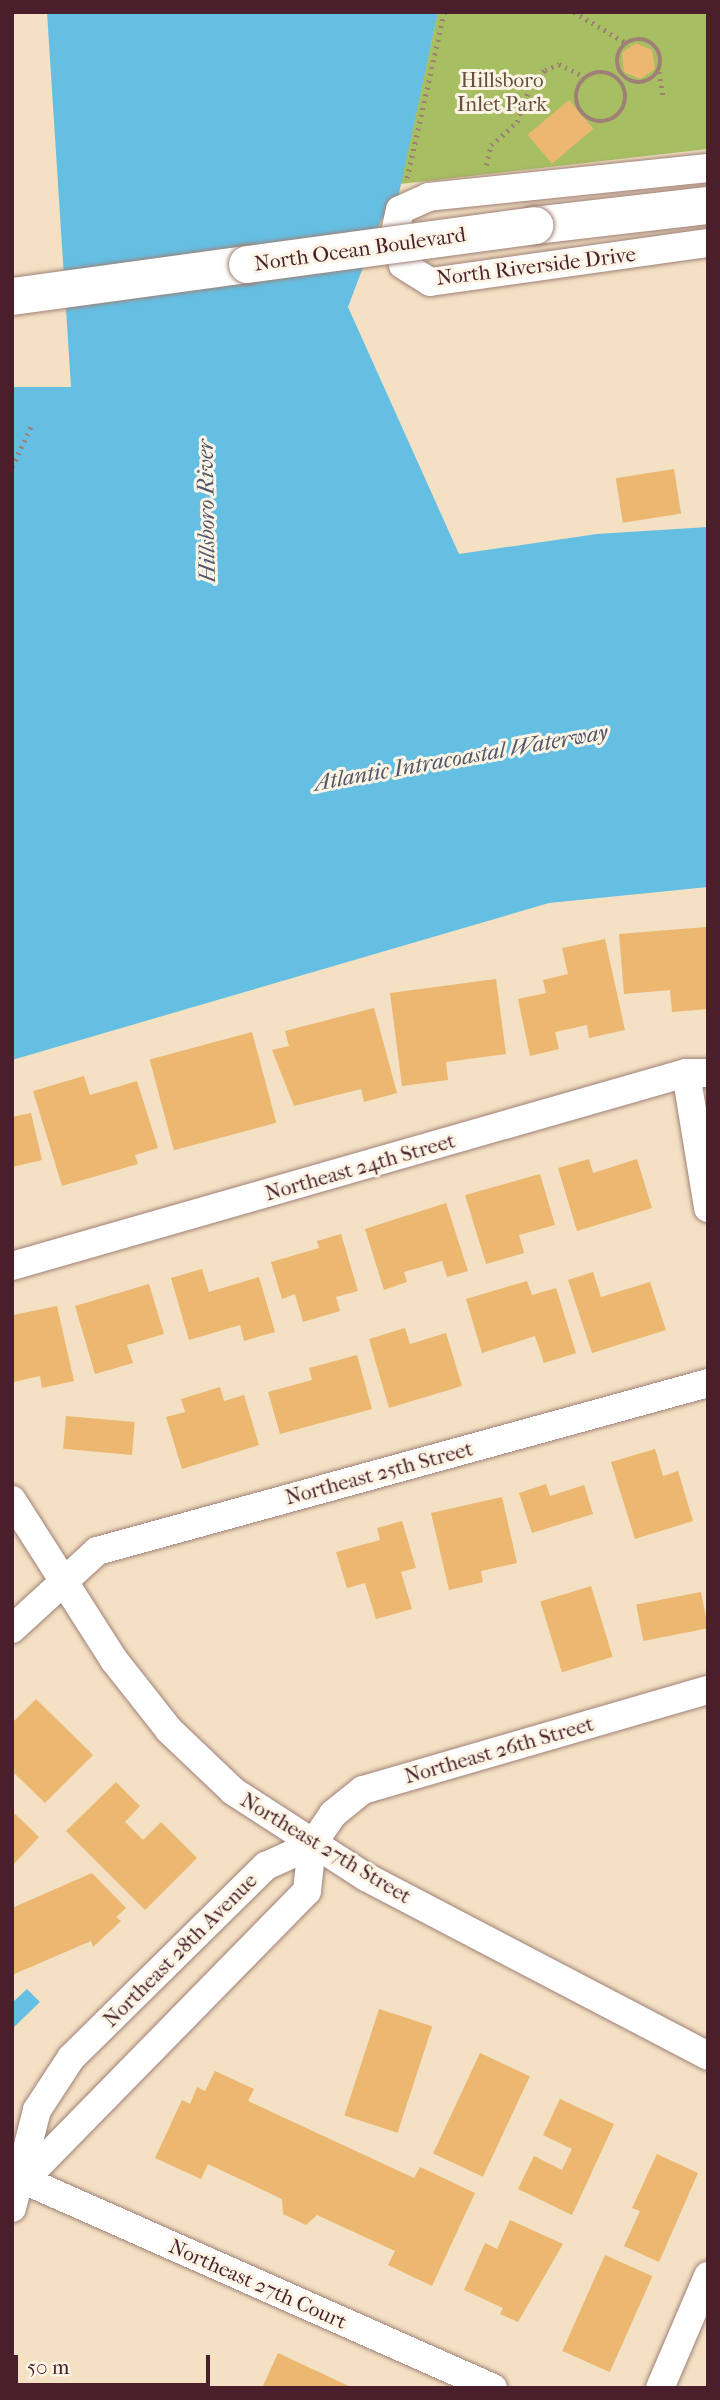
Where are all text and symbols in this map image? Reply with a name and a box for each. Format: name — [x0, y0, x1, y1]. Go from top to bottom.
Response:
park label: Hillsboro Inlet Park — [457, 67, 547, 117]
street label: North Ocean Boulevard — [253, 222, 467, 276]
street label: North Riverside Drive — [435, 241, 637, 291]
water label: Hillsboro River — [192, 439, 222, 583]
water label: Atlantic Intracoastal Waterway — [312, 719, 610, 797]
street label: Northeast 24th Street — [262, 1128, 458, 1206]
street label: Northeast 25th Street — [282, 1436, 476, 1510]
street label: Northeast 26th Street — [402, 1711, 596, 1789]
street label: Northeast 27th Street — [236, 1787, 416, 1909]
street label: Northeast 28th Avenue — [98, 1868, 262, 2032]
street label: Northeast 27th Court — [165, 2233, 351, 2335]
scale bar — [18, 2340, 214, 2384]
text: 50 m — [27, 2355, 70, 2379]

